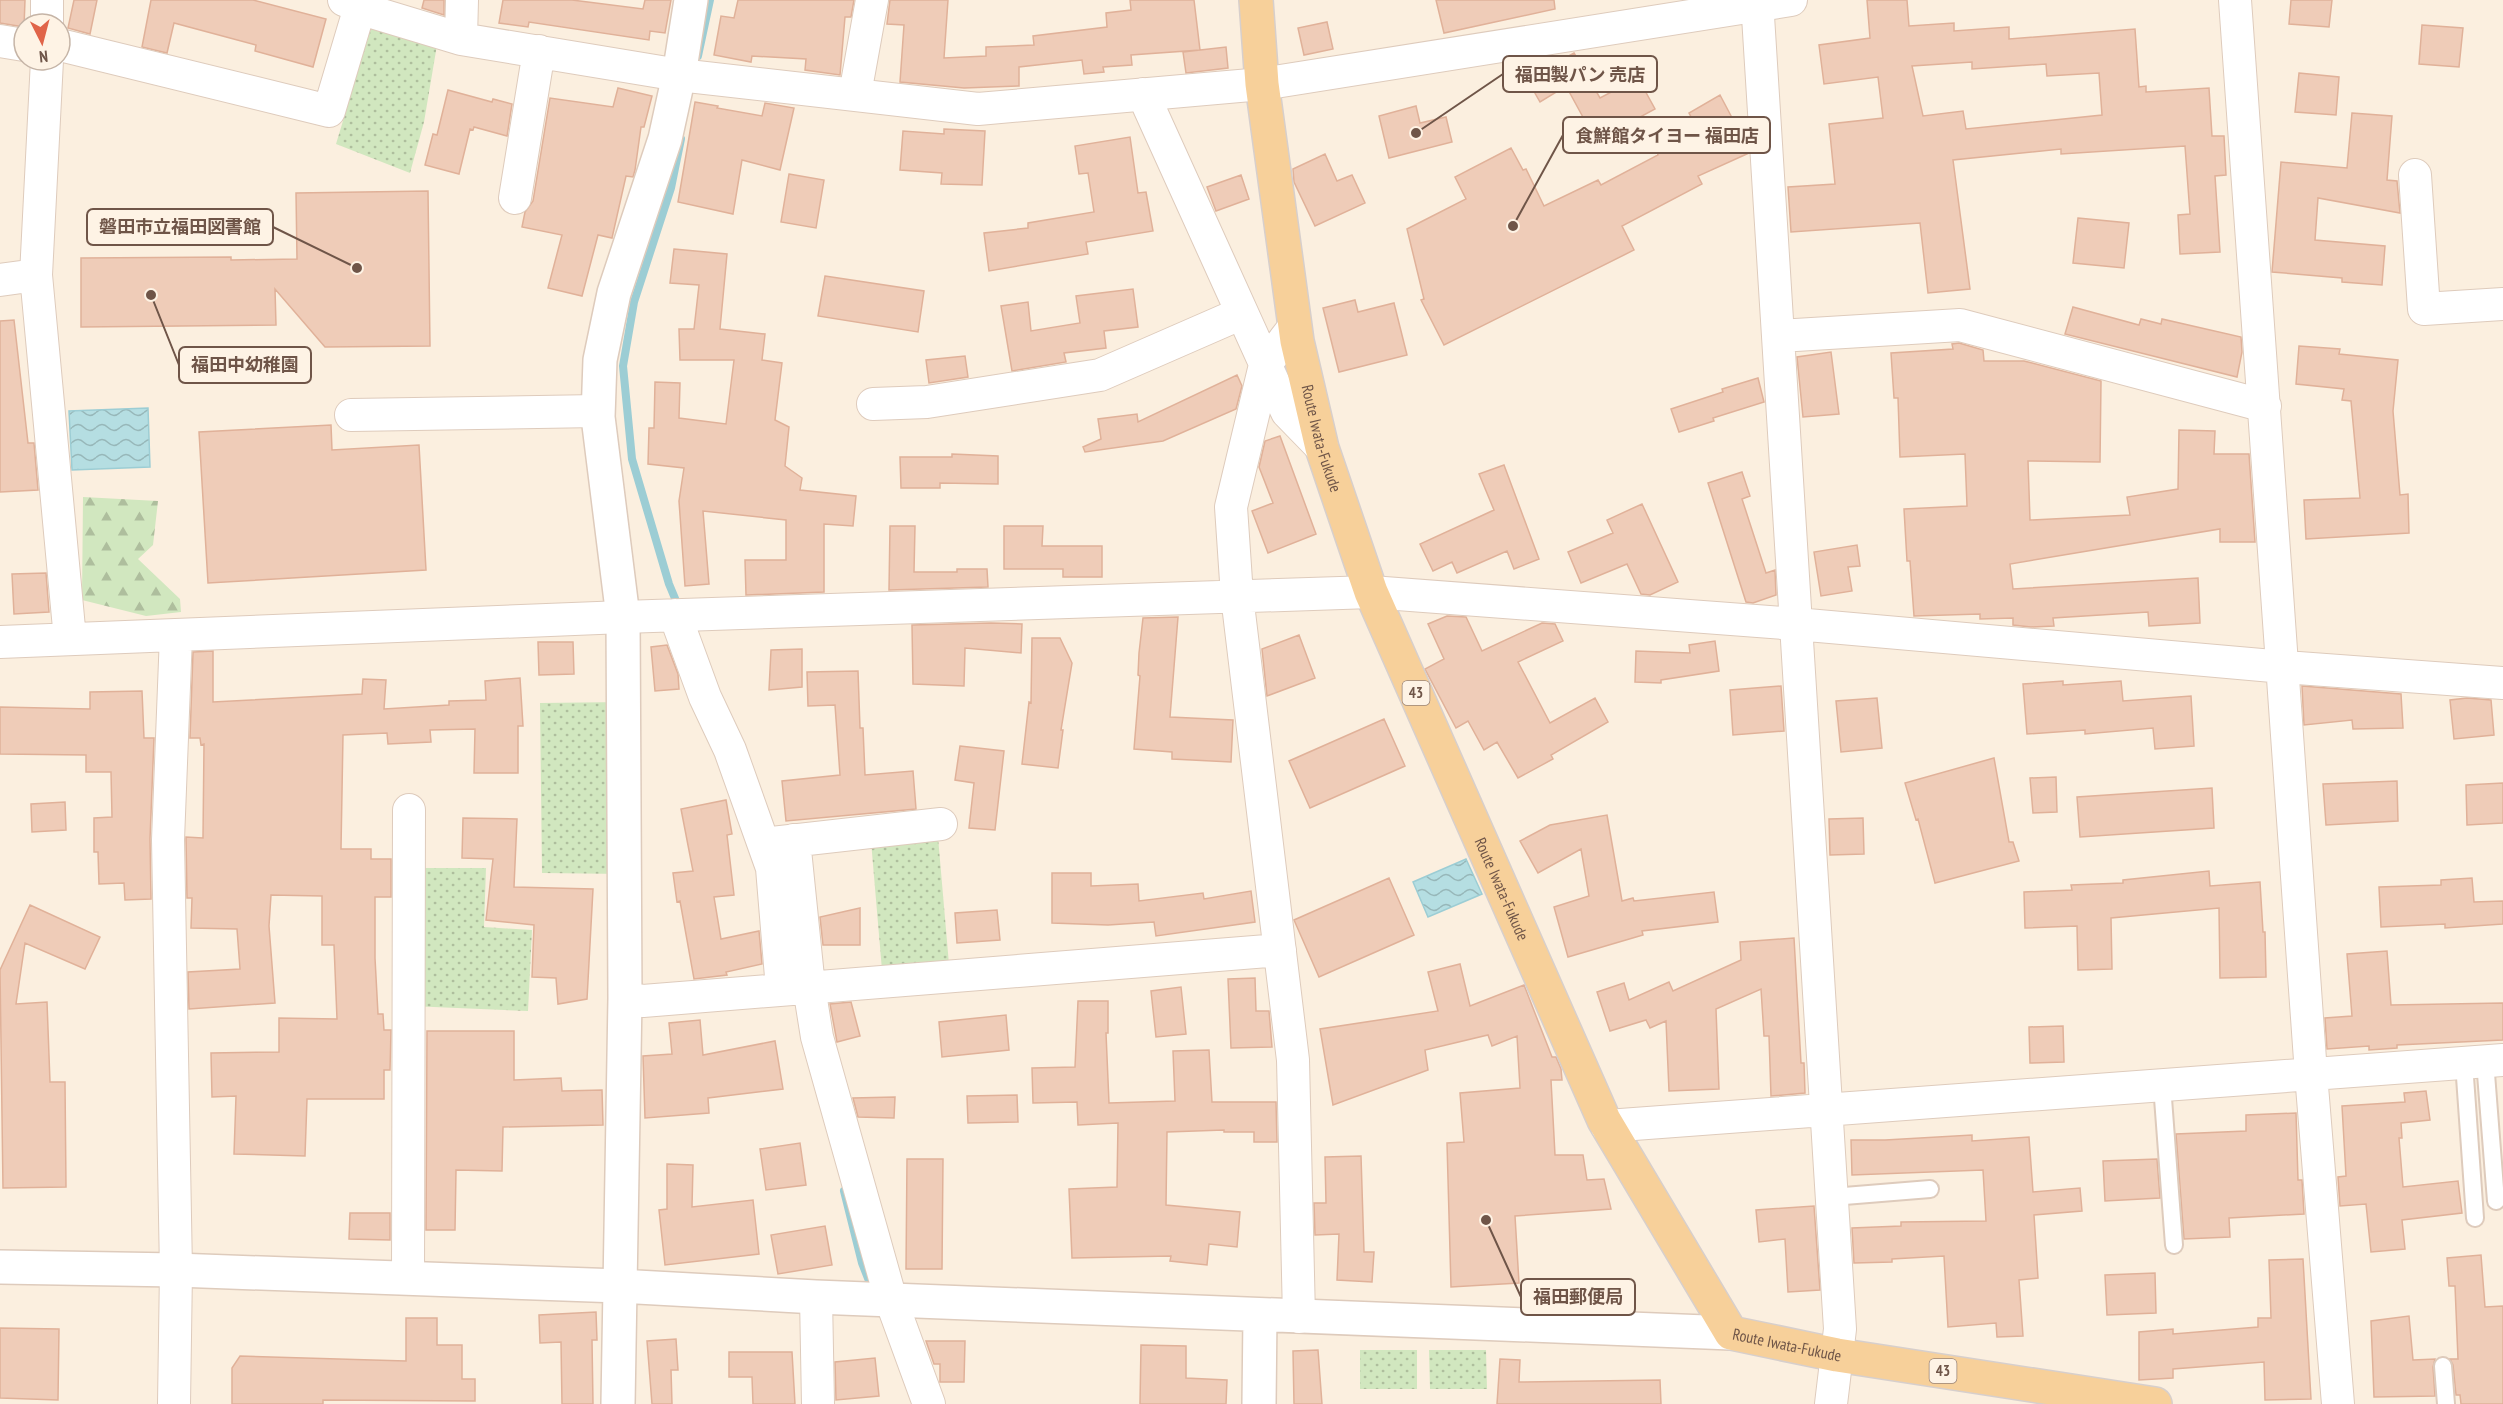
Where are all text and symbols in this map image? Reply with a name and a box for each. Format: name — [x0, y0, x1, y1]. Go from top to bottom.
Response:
north arrow — [12, 12, 72, 72]
text: N — [38, 47, 49, 67]
callout: 福田製パン 売店 — [1503, 56, 1657, 92]
text: 福田製パン 売店 — [1515, 63, 1645, 86]
callout: 食鮮館タイヨー 福田店 — [1563, 117, 1770, 153]
text: 食鮮館タイヨー 福田店 — [1575, 124, 1759, 147]
callout: 磐田市立福田図書館 — [87, 209, 273, 245]
text: 磐田市立福田図書館 — [99, 215, 261, 238]
callout: 福田中幼稚園 — [179, 347, 311, 383]
text: 福田中幼稚園 — [191, 353, 299, 376]
street label: Route Iwata-Fukude — [1298, 383, 1346, 495]
road number: 43 — [1402, 681, 1430, 705]
street label: Route Iwata-Fukude — [1471, 834, 1533, 943]
callout: 福田郵便局 — [1521, 1279, 1635, 1315]
text: 福田郵便局 — [1533, 1285, 1623, 1308]
street label: Route Iwata-Fukude — [1731, 1324, 1843, 1366]
road number: 43 — [1930, 1359, 1956, 1383]

